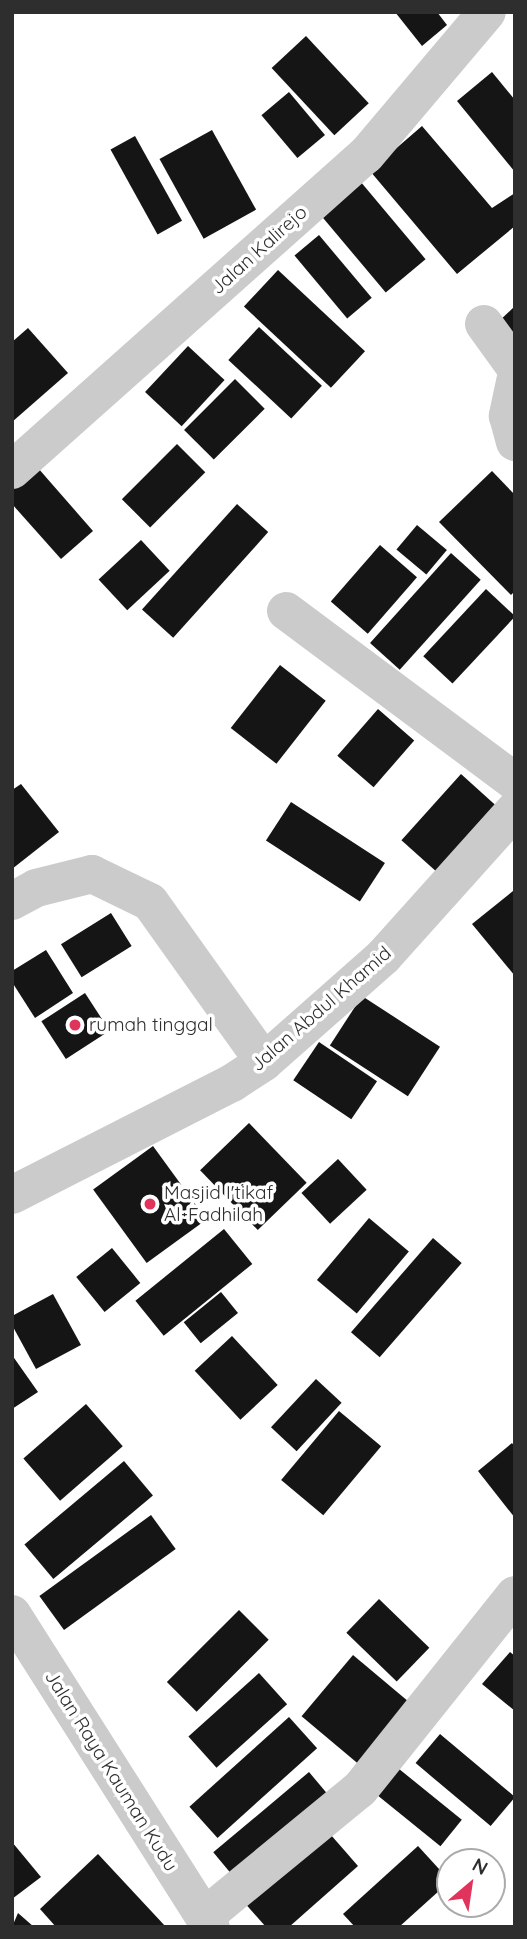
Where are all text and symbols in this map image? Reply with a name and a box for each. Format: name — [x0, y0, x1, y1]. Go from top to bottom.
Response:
street label: Jalan Kalirejo — [206, 201, 312, 299]
street label: Jalan Abdul Khamid — [246, 942, 396, 1076]
place label: rumah tinggal — [89, 1014, 213, 1036]
marker: rumah tinggal — [67, 1017, 83, 1033]
place label: Masjid I'tikaf Al-Fadhilah — [164, 1182, 273, 1226]
marker: Masjid I'tikaf Al-Fadhilah — [142, 1196, 158, 1212]
street label: Jalan Raya Kauman Kudu — [40, 1666, 182, 1876]
north arrow — [436, 1848, 506, 1918]
text: N — [468, 1853, 492, 1880]

